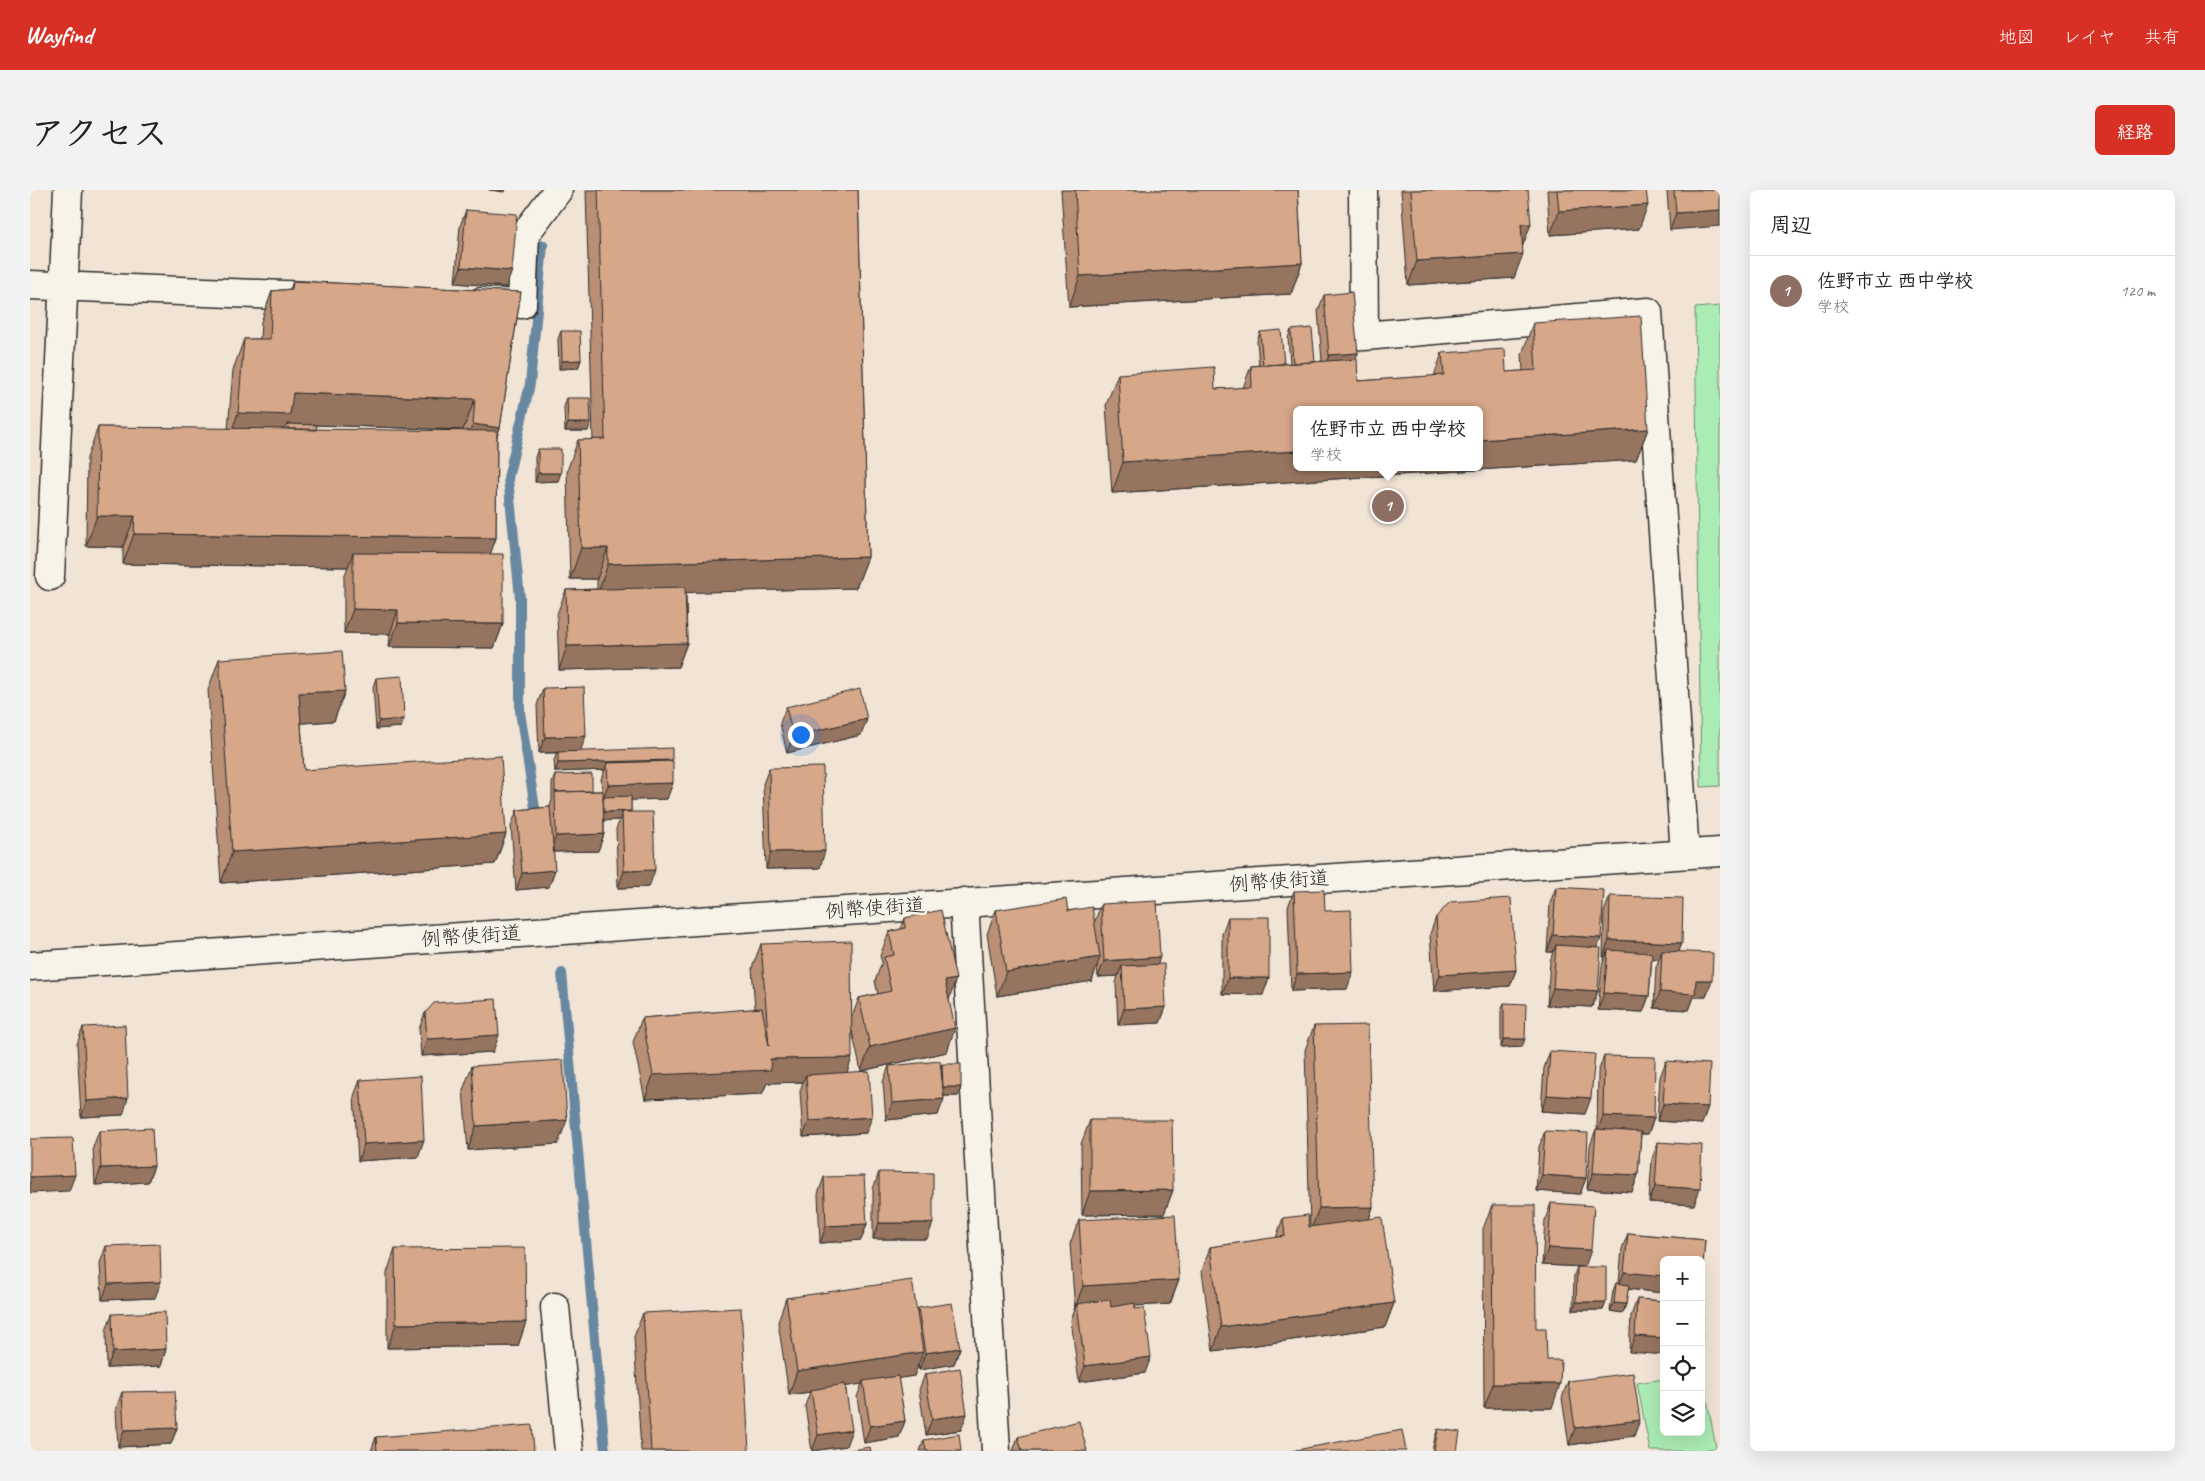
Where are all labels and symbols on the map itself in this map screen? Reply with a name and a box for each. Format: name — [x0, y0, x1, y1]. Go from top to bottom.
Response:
pin: 1 — [1372, 487, 1404, 525]
your location — [788, 722, 814, 748]
street label: 例幣使街道 — [1228, 865, 1330, 897]
street label: 例幣使街道 — [824, 892, 926, 924]
street label: 例幣使街道 — [420, 920, 522, 952]

